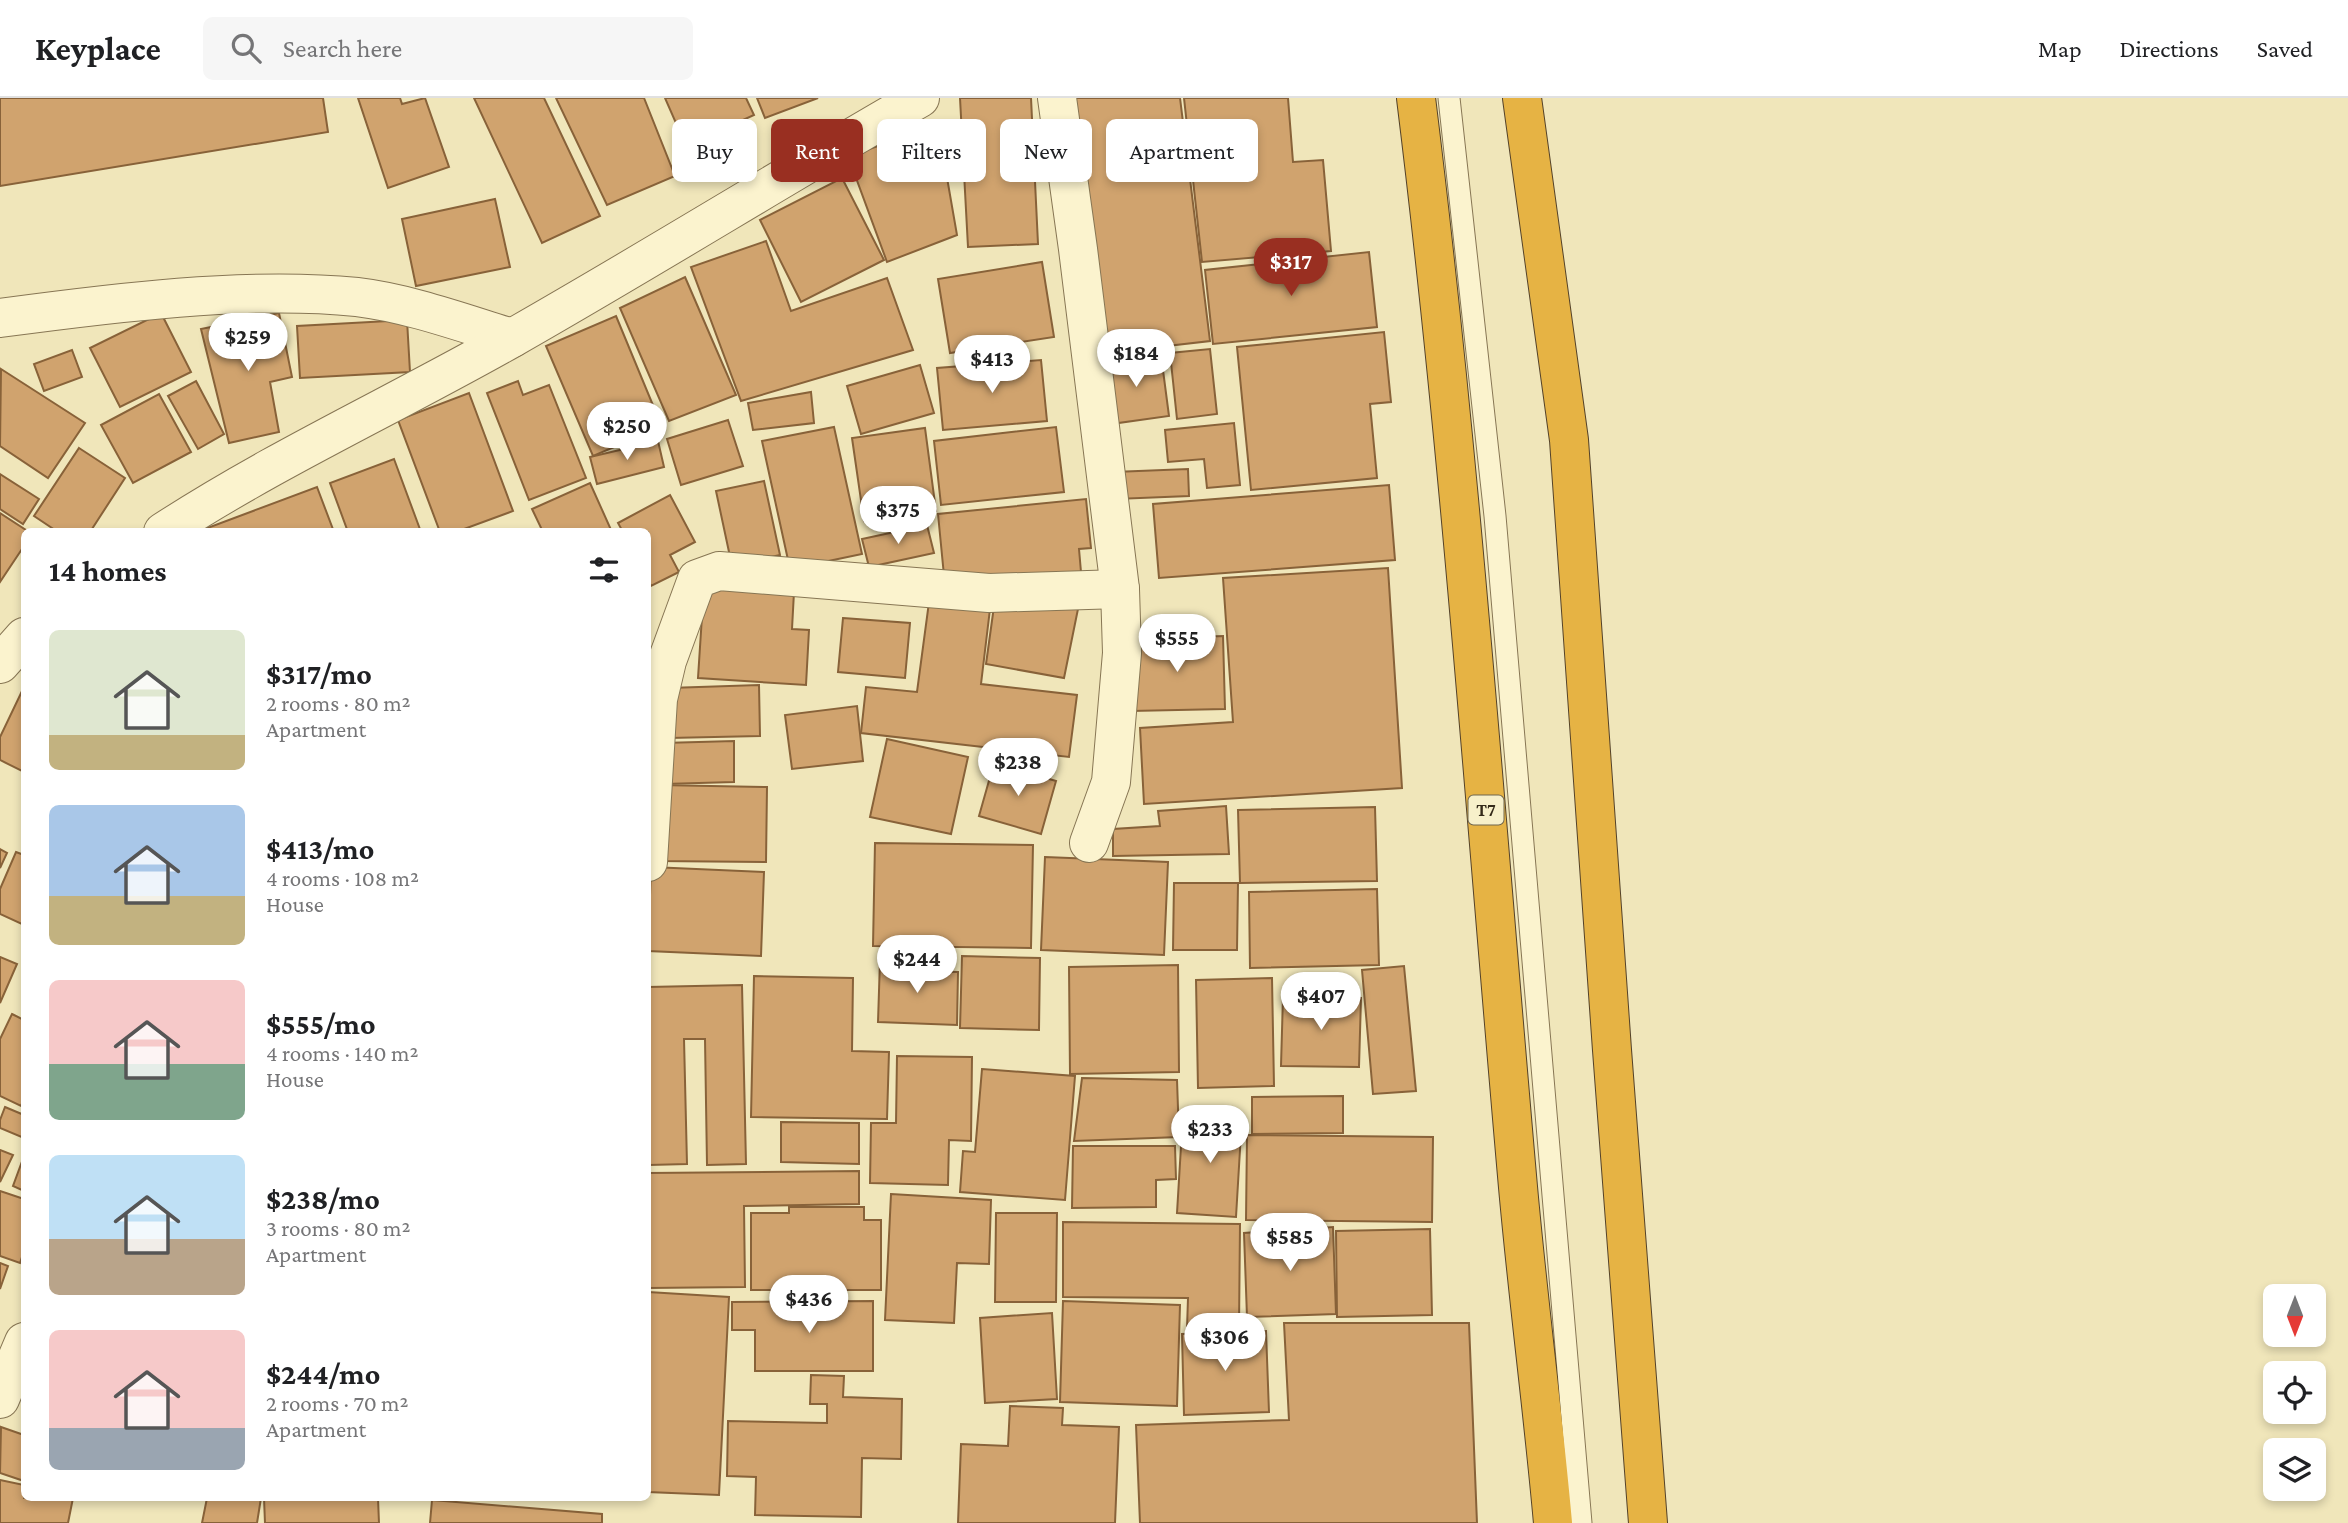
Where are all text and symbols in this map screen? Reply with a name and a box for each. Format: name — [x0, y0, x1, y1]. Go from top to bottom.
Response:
search box — [203, 17, 693, 80]
icon: search — [227, 29, 265, 67]
text: Keyplace — [35, 30, 161, 67]
text: Search here — [283, 34, 402, 63]
text: Map — [2038, 35, 2082, 62]
text: Directions — [2120, 35, 2219, 62]
text: Saved — [2257, 35, 2313, 62]
chip: Buy — [672, 119, 757, 182]
chip: Rent — [771, 119, 863, 182]
chip: Filters — [877, 119, 986, 182]
chip: New — [1000, 119, 1092, 182]
chip: Apartment — [1106, 119, 1258, 182]
pin: $317 — [1250, 238, 1332, 298]
text: $317 — [1270, 248, 1312, 274]
pin: $259 — [207, 314, 289, 373]
text: $259 — [225, 323, 271, 349]
pin: $184 — [1095, 330, 1177, 389]
pin: $413 — [951, 336, 1033, 395]
text: $184 — [1113, 339, 1159, 365]
text: $413 — [970, 345, 1014, 371]
pin: $250 — [586, 402, 668, 462]
text: $250 — [603, 412, 651, 438]
pin: $375 — [857, 486, 939, 546]
text: $375 — [876, 496, 920, 522]
icon: filters — [585, 551, 623, 589]
text: 14 homes — [49, 554, 167, 587]
pin: $555 — [1136, 614, 1218, 674]
text: $555 — [1155, 624, 1199, 650]
text: $317/mo — [266, 657, 372, 690]
icon: home — [105, 658, 189, 742]
text: 2 rooms · 80 m² — [266, 690, 411, 716]
text: Apartment — [266, 716, 366, 742]
pin: $238 — [977, 738, 1059, 798]
text: $238 — [994, 748, 1042, 774]
road number: T7 — [1468, 796, 1504, 824]
text: $413/mo — [266, 832, 374, 865]
icon: home — [105, 833, 189, 917]
text: 4 rooms · 108 m² — [266, 865, 419, 891]
text: House — [266, 891, 324, 917]
pin: $244 — [876, 936, 958, 995]
text: $244 — [893, 945, 941, 971]
pin: $407 — [1280, 972, 1362, 1032]
text: $407 — [1297, 982, 1345, 1008]
text: $555/mo — [266, 1007, 376, 1040]
icon: home — [105, 1008, 189, 1092]
text: 4 rooms · 140 m² — [266, 1040, 418, 1066]
text: House — [266, 1066, 324, 1092]
pin: $233 — [1169, 1105, 1251, 1165]
text: $233 — [1187, 1115, 1233, 1141]
text: $238/mo — [266, 1182, 380, 1215]
icon: home — [105, 1183, 189, 1267]
pin: $585 — [1249, 1214, 1331, 1273]
text: 3 rooms · 80 m² — [266, 1215, 411, 1241]
text: $585 — [1266, 1223, 1314, 1249]
text: Apartment — [266, 1241, 366, 1267]
pin: $436 — [768, 1276, 850, 1335]
north arrow — [2263, 1284, 2326, 1348]
map controls — [2263, 1284, 2326, 1501]
text: $436 — [785, 1285, 833, 1311]
pin: $306 — [1184, 1314, 1266, 1373]
text: $306 — [1200, 1323, 1250, 1349]
text: $244/mo — [266, 1357, 380, 1390]
icon: home — [105, 1358, 189, 1442]
button: locate — [2263, 1361, 2326, 1424]
text: 2 rooms · 70 m² — [266, 1390, 409, 1416]
text: Apartment — [266, 1416, 366, 1442]
button: layers — [2263, 1438, 2326, 1501]

